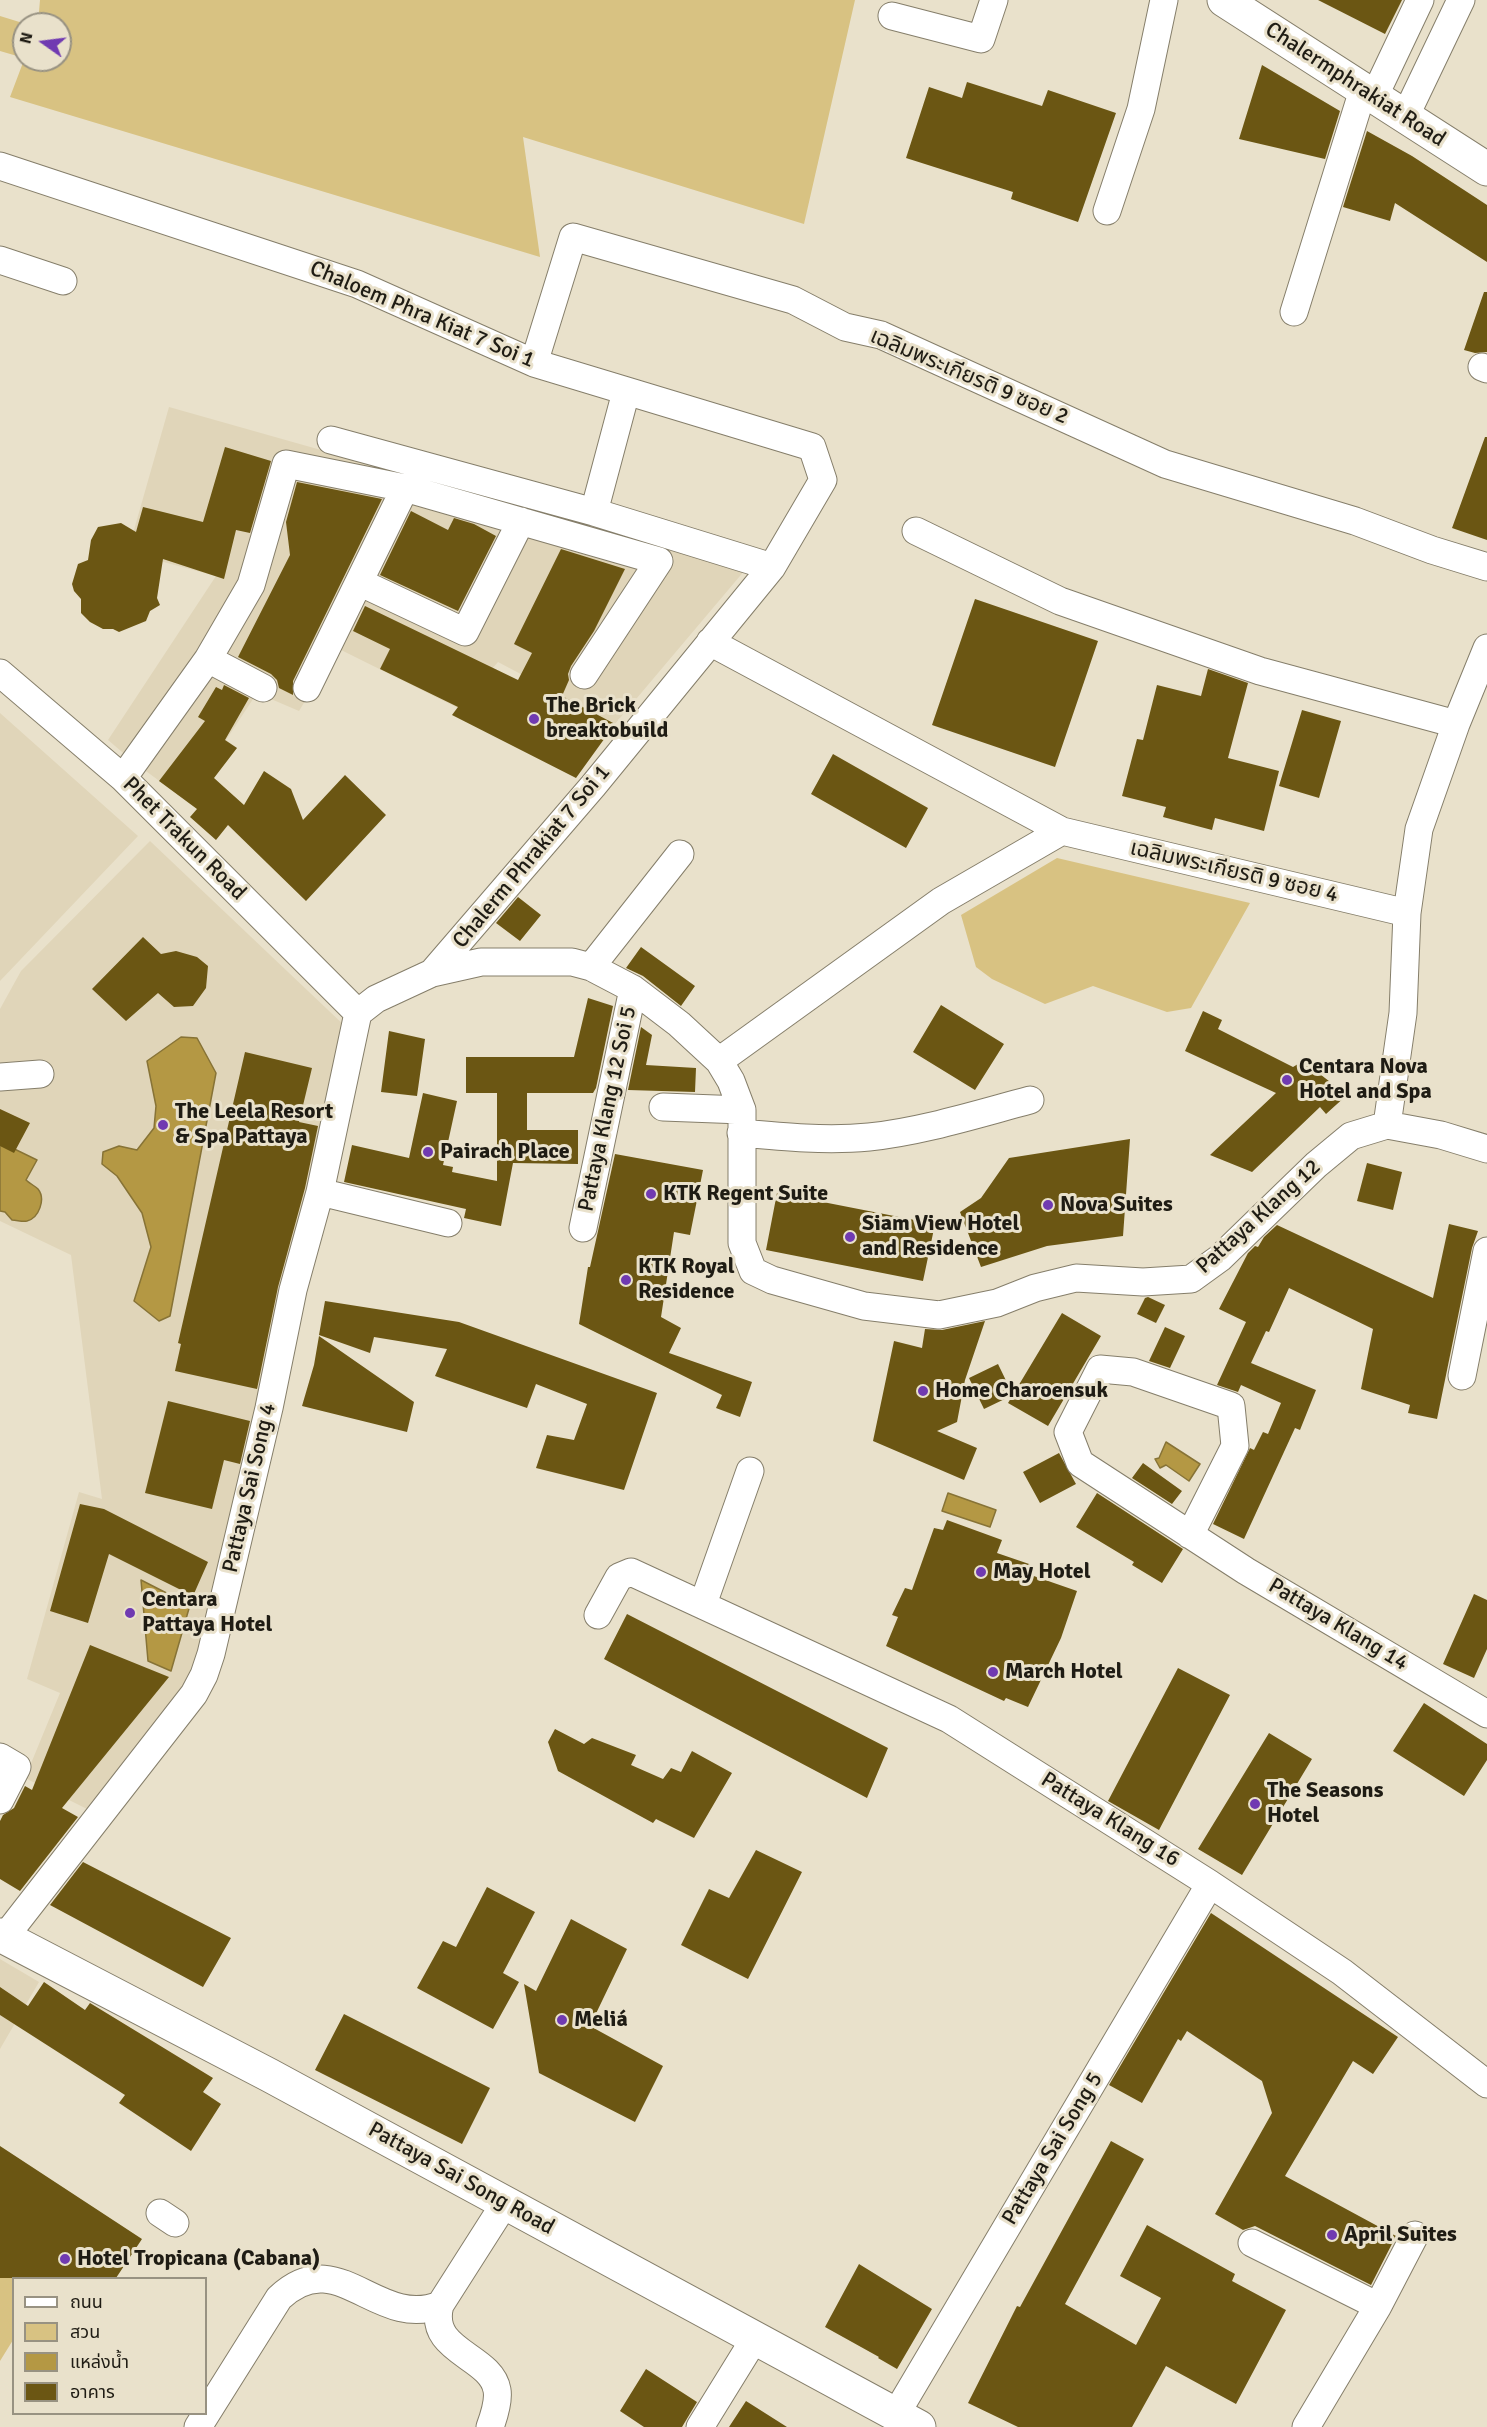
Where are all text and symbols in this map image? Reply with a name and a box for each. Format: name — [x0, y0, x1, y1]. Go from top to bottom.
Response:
north arrow — [12, 12, 72, 72]
street label: Chalermphrakiat Road — [1260, 17, 1450, 153]
text: N — [15, 30, 38, 46]
street label: Chaloem Phra Kiat 7 Soi 1 — [306, 256, 538, 374]
street label: เฉลิมพระเกียรติ 9 ซอย 2 — [866, 323, 1072, 431]
place label: The Brick breaktobuild — [546, 693, 668, 744]
marker: The Brick breaktobuild — [527, 712, 541, 726]
street label: Chalerm Phrakiat 7 Soi 1 — [448, 760, 616, 954]
street label: Phet Trakun Road — [117, 772, 251, 906]
street label: เฉลิมพระเกียรติ 9 ซอย 4 — [1127, 835, 1341, 909]
street label: Pattaya Klang 12 Soi 5 — [573, 1004, 643, 1214]
place label: Centara Nova Hotel and Spa — [1299, 1054, 1432, 1106]
marker: Centara Nova Hotel and Spa — [1280, 1073, 1294, 1087]
place label: The Leela Resort & Spa Pattaya — [175, 1099, 333, 1150]
marker: The Leela Resort & Spa Pattaya — [156, 1118, 170, 1132]
place label: Pairach Place — [440, 1139, 570, 1165]
marker: Pairach Place — [421, 1145, 435, 1159]
street label: Pattaya Klang 12 — [1191, 1154, 1327, 1280]
place label: KTK Regent Suite — [663, 1181, 828, 1207]
marker: KTK Regent Suite — [644, 1187, 658, 1201]
place label: Nova Suites — [1060, 1192, 1173, 1218]
marker: Nova Suites — [1041, 1198, 1055, 1212]
place label: Siam View Hotel and Residence — [862, 1211, 1019, 1262]
marker: Siam View Hotel and Residence — [843, 1230, 857, 1244]
place label: KTK Royal Residence — [638, 1254, 735, 1306]
marker: KTK Royal Residence — [619, 1273, 633, 1287]
place label: Home Charoensuk — [935, 1378, 1108, 1404]
marker: Home Charoensuk — [916, 1384, 930, 1398]
street label: Pattaya Sai Song 4 — [218, 1401, 282, 1575]
place label: May Hotel — [993, 1559, 1091, 1585]
marker: May Hotel — [974, 1565, 988, 1579]
street label: Pattaya Klang 14 — [1263, 1573, 1413, 1677]
place label: Centara Pattaya Hotel — [142, 1587, 272, 1639]
marker: Centara Pattaya Hotel — [123, 1606, 137, 1620]
place label: March Hotel — [1005, 1659, 1123, 1685]
marker: March Hotel — [986, 1665, 1000, 1679]
street label: Pattaya Klang 16 — [1036, 1767, 1184, 1873]
place label: The Seasons Hotel — [1267, 1778, 1383, 1830]
marker: The Seasons Hotel — [1248, 1797, 1262, 1811]
place label: Meliá — [574, 2007, 628, 2033]
marker: Meliá — [555, 2013, 569, 2027]
street label: Pattaya Sai Song 5 — [997, 2068, 1109, 2230]
street label: Pattaya Sai Song Road — [363, 2117, 559, 2241]
place label: April Suites — [1344, 2222, 1457, 2248]
marker: April Suites — [1325, 2228, 1339, 2242]
place label: Hotel Tropicana (Cabana) — [77, 2246, 320, 2272]
marker: Hotel Tropicana (Cabana) — [58, 2252, 72, 2266]
legend — [12, 2277, 207, 2415]
text: ถนน — [70, 2291, 103, 2313]
text: สวน — [70, 2321, 100, 2343]
text: แหล่งน้ำ — [70, 2351, 129, 2373]
text: อาคาร — [70, 2381, 115, 2403]

